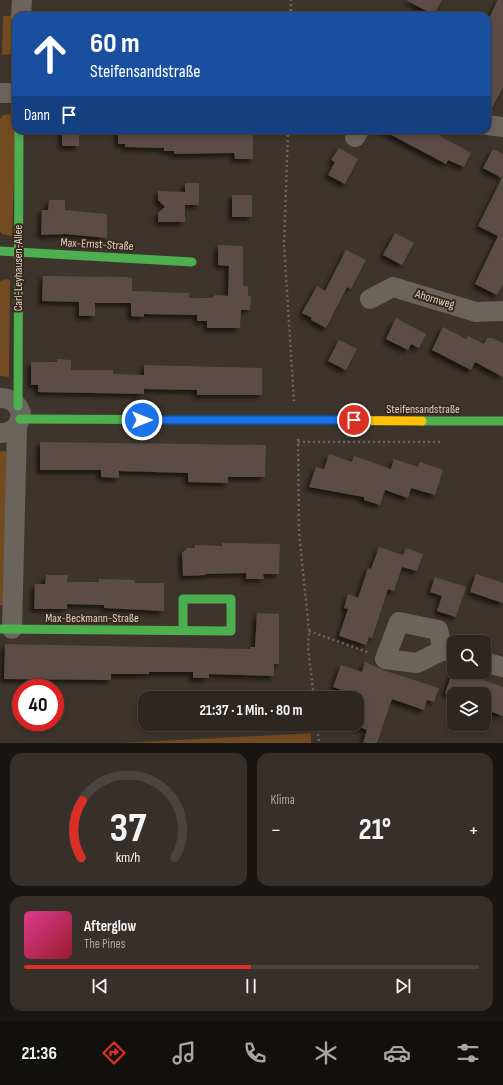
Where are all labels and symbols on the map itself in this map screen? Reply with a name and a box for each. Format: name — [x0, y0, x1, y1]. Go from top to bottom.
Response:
street label: Carl-Leyhausen-Allee — [11, 225, 26, 311]
street label: Max-Ernst-Straße — [60, 235, 134, 254]
street label: Ahornweg — [412, 286, 457, 313]
position arrow — [121, 399, 163, 441]
street label: Steifensandstraße — [386, 402, 460, 417]
pin — [337, 403, 371, 437]
street label: Max-Beckmann-Straße — [45, 611, 139, 626]
speed limit sign: 40 — [12, 679, 64, 731]

